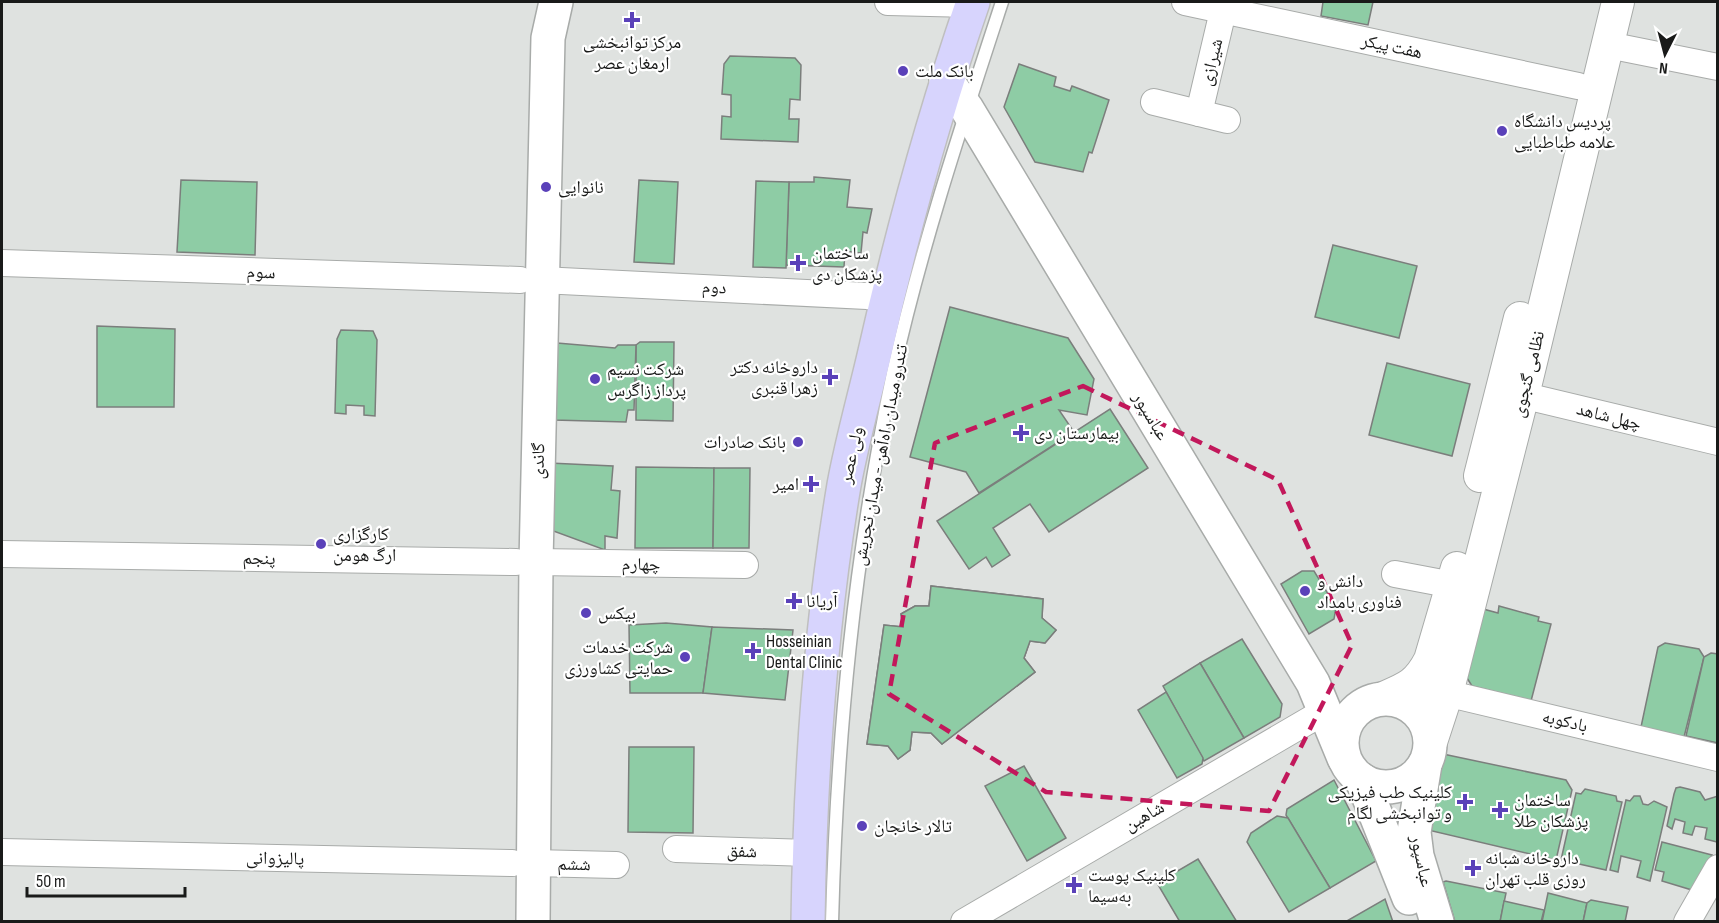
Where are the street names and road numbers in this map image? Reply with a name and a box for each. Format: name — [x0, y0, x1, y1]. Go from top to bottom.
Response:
street label: هفت پیکر — [1358, 30, 1424, 63]
street label: شیرازی — [1195, 36, 1227, 88]
street label: سوم — [246, 261, 276, 285]
street label: دوم — [701, 277, 727, 299]
street label: نظامی گنجوی — [1508, 329, 1549, 420]
street label: تندرو میدان راه‌آهن - میدان تجریش — [849, 343, 912, 567]
street label: عباسپور — [1127, 387, 1173, 444]
street label: چهل شاهد — [1574, 398, 1643, 435]
street label: ولی عصر — [835, 425, 868, 487]
street label: گاندی — [528, 442, 549, 480]
street label: پنجم — [242, 548, 276, 570]
street label: چهارم — [621, 554, 660, 576]
street label: بادکوبه — [1540, 706, 1590, 737]
street label: شاهین — [1121, 797, 1168, 836]
street label: عباسپور — [1405, 832, 1437, 889]
street label: شفق — [726, 840, 758, 863]
street label: پالیزوانی — [246, 847, 304, 870]
street label: ششم — [557, 854, 591, 876]

